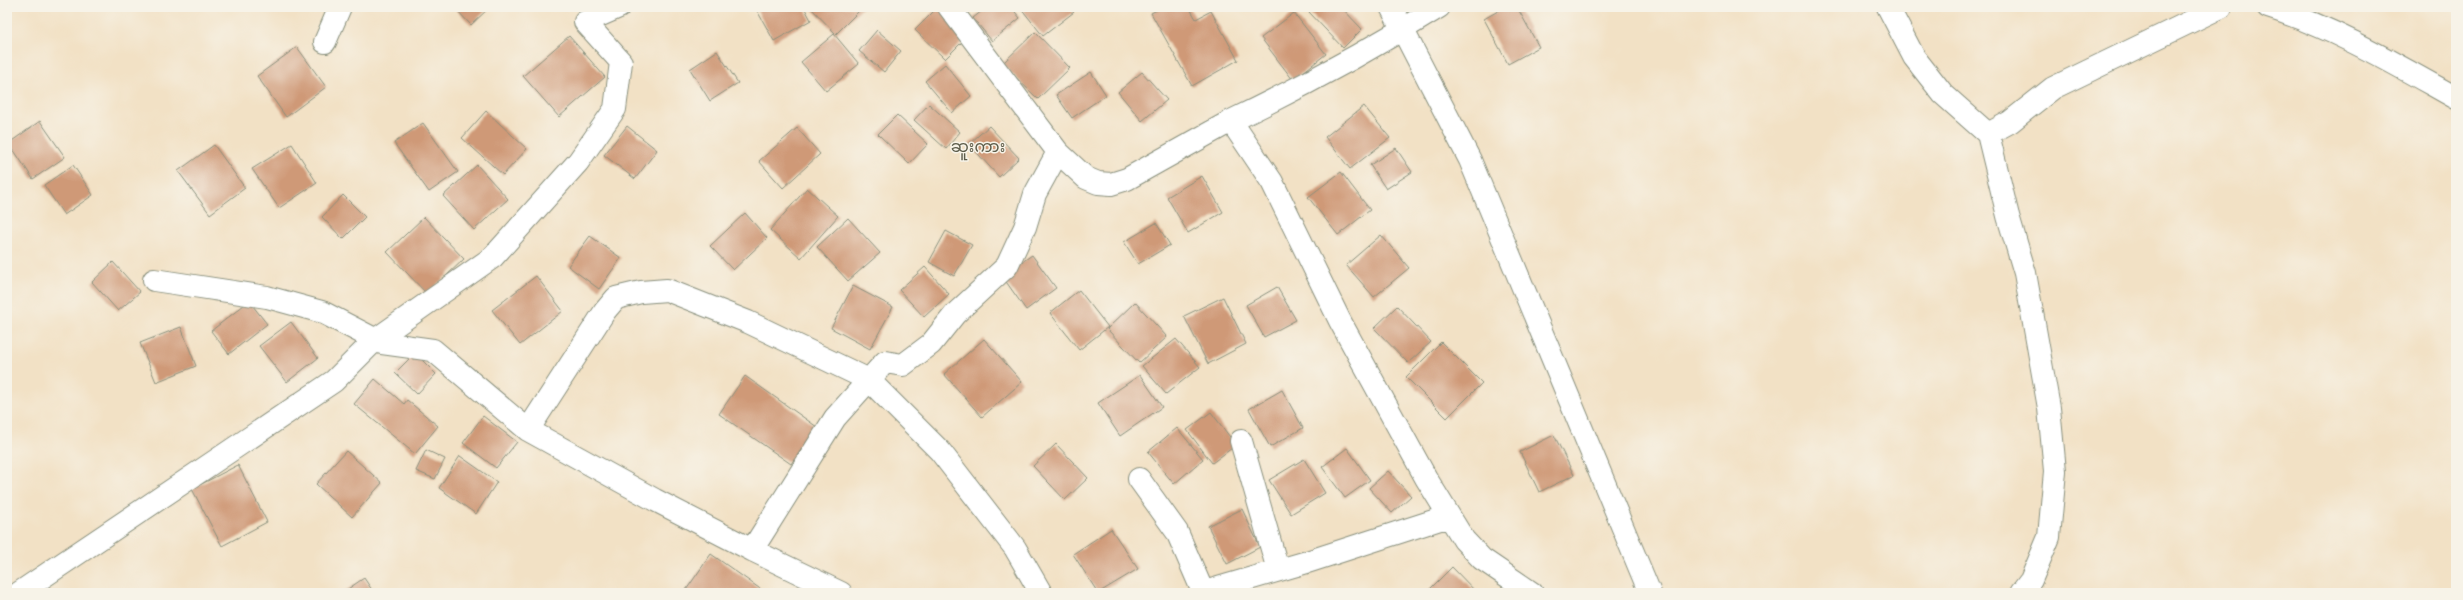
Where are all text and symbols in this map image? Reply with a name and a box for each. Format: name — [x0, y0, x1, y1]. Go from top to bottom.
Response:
district label: ဆူးကား — [951, 135, 1005, 161]

